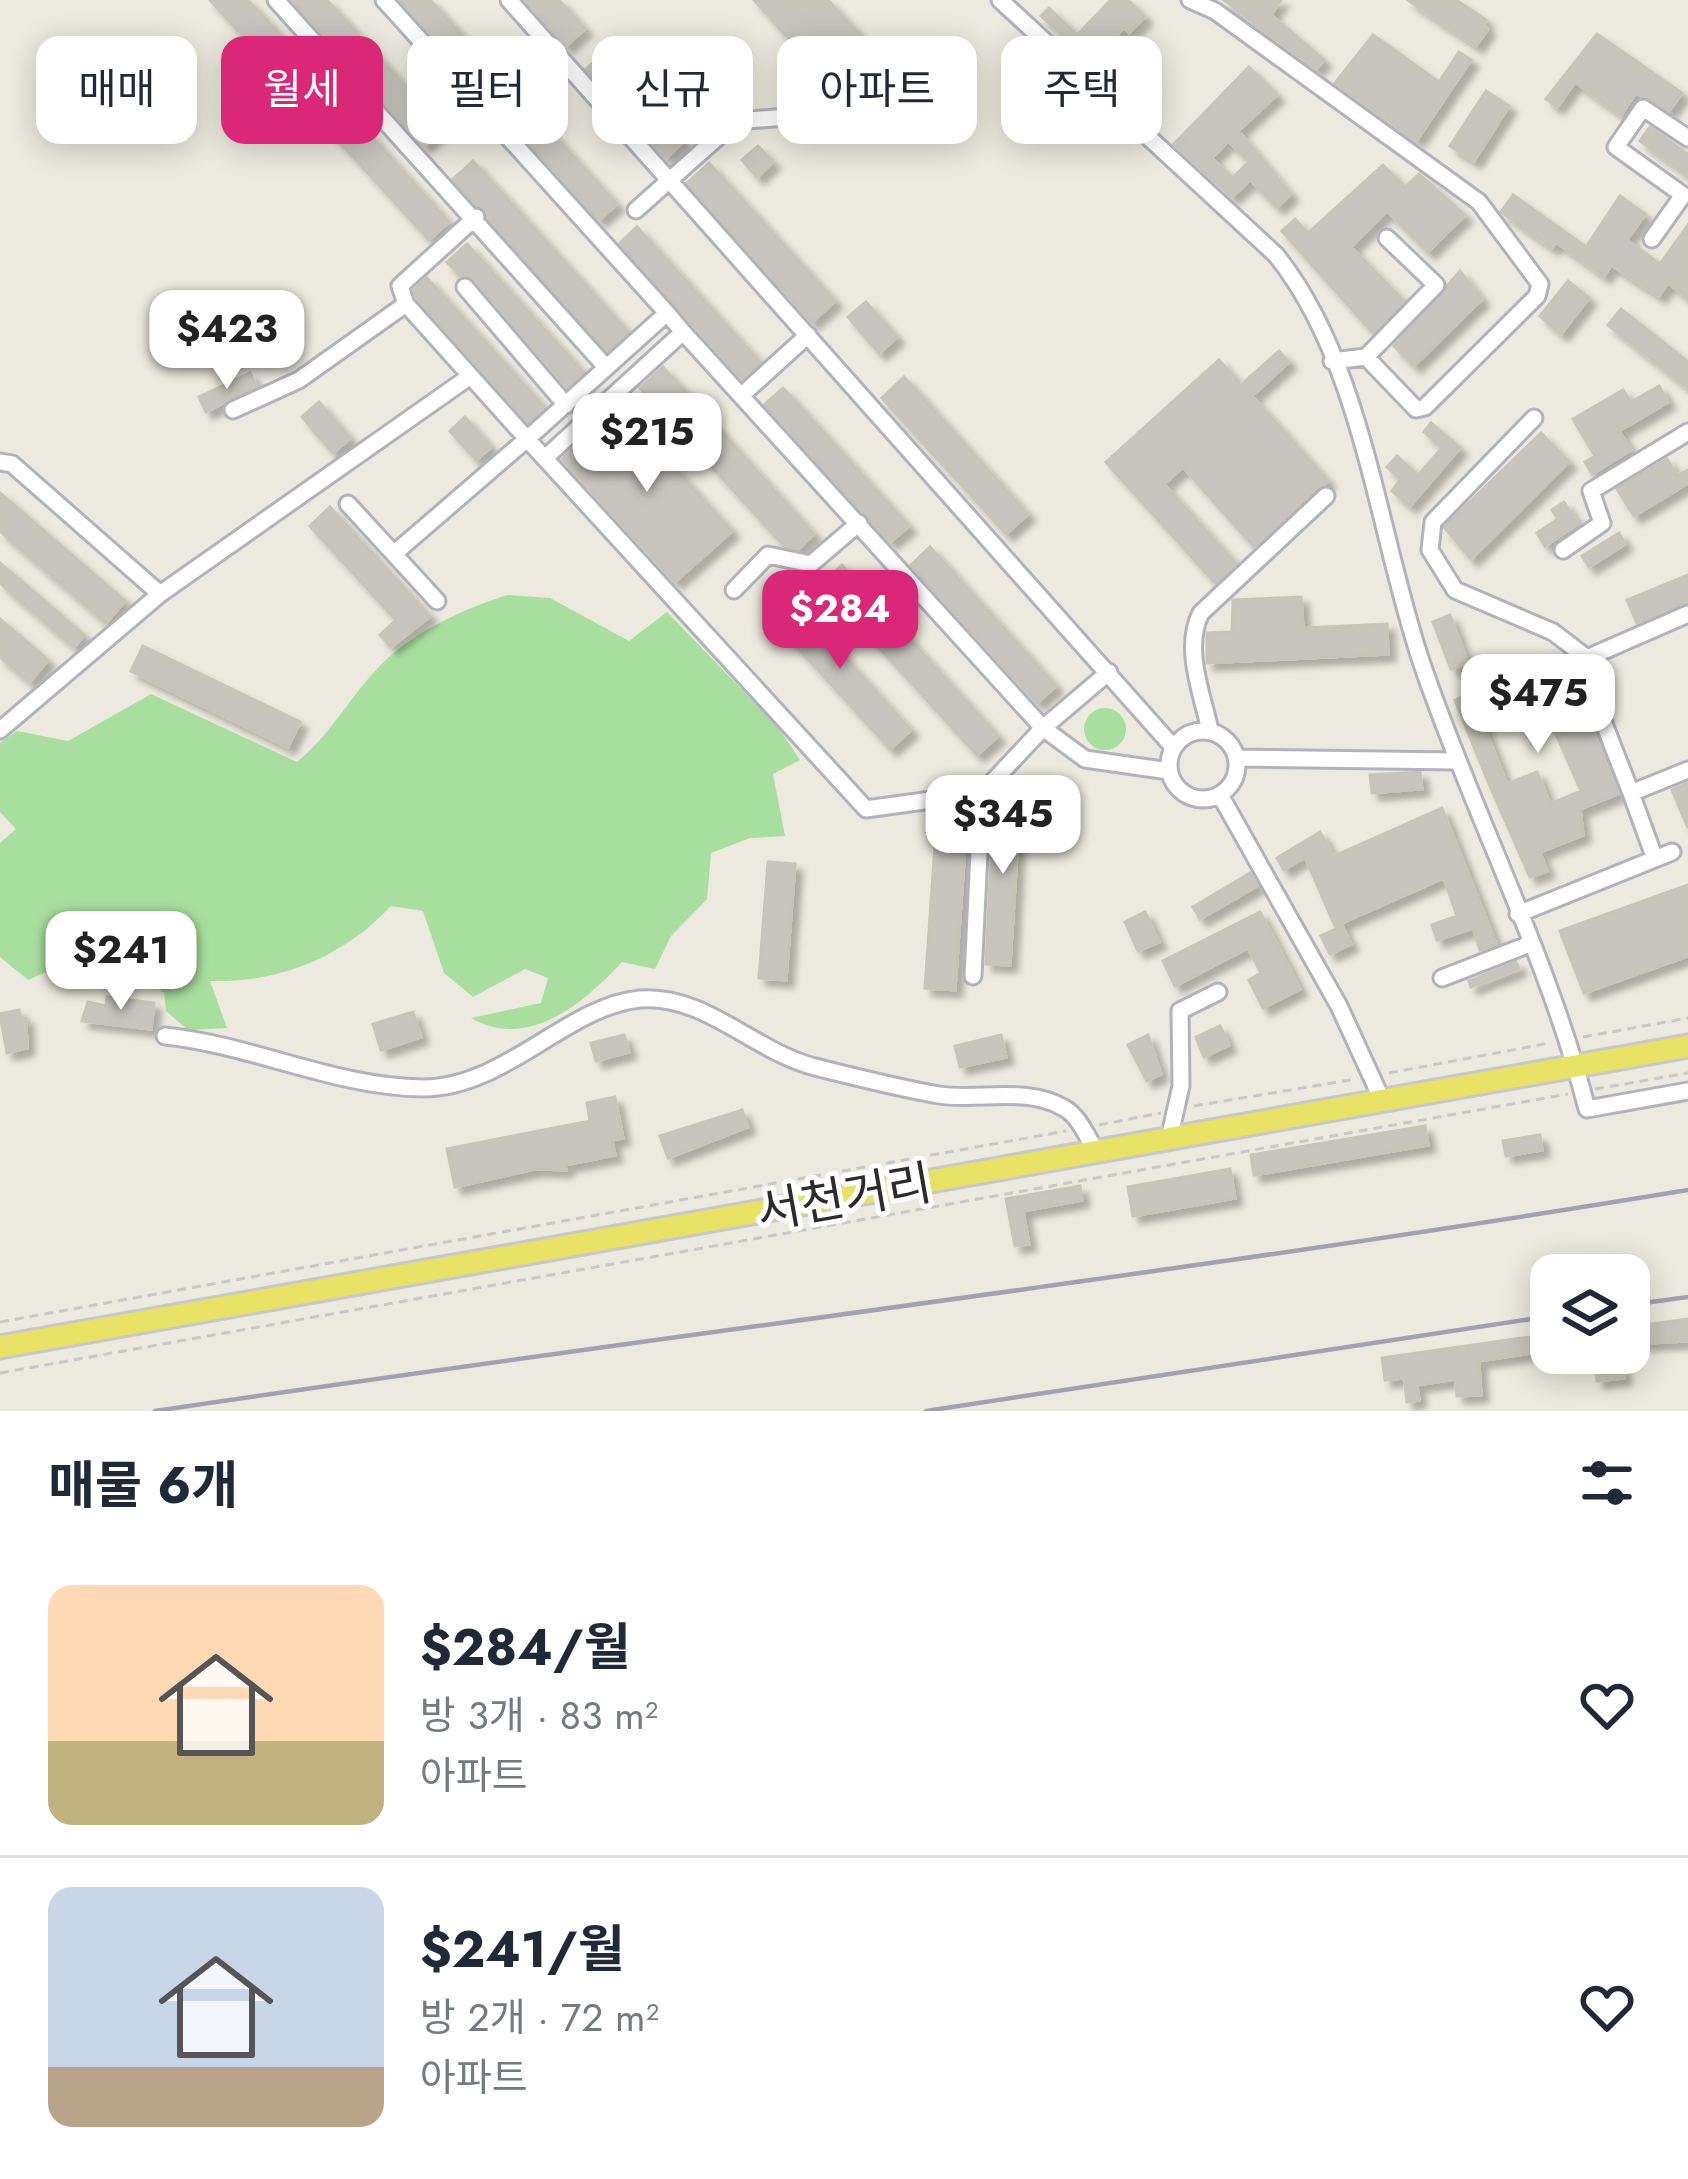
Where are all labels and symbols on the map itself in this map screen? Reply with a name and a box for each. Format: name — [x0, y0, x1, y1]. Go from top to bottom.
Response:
pin: $423 — [156, 290, 298, 392]
pin: $215 — [576, 393, 718, 495]
pin: $284 — [769, 570, 911, 672]
pin: $475 — [1467, 654, 1609, 756]
pin: $345 — [932, 775, 1074, 877]
pin: $241 — [50, 911, 192, 1013]
street label: 서천거리 — [751, 1148, 937, 1247]

